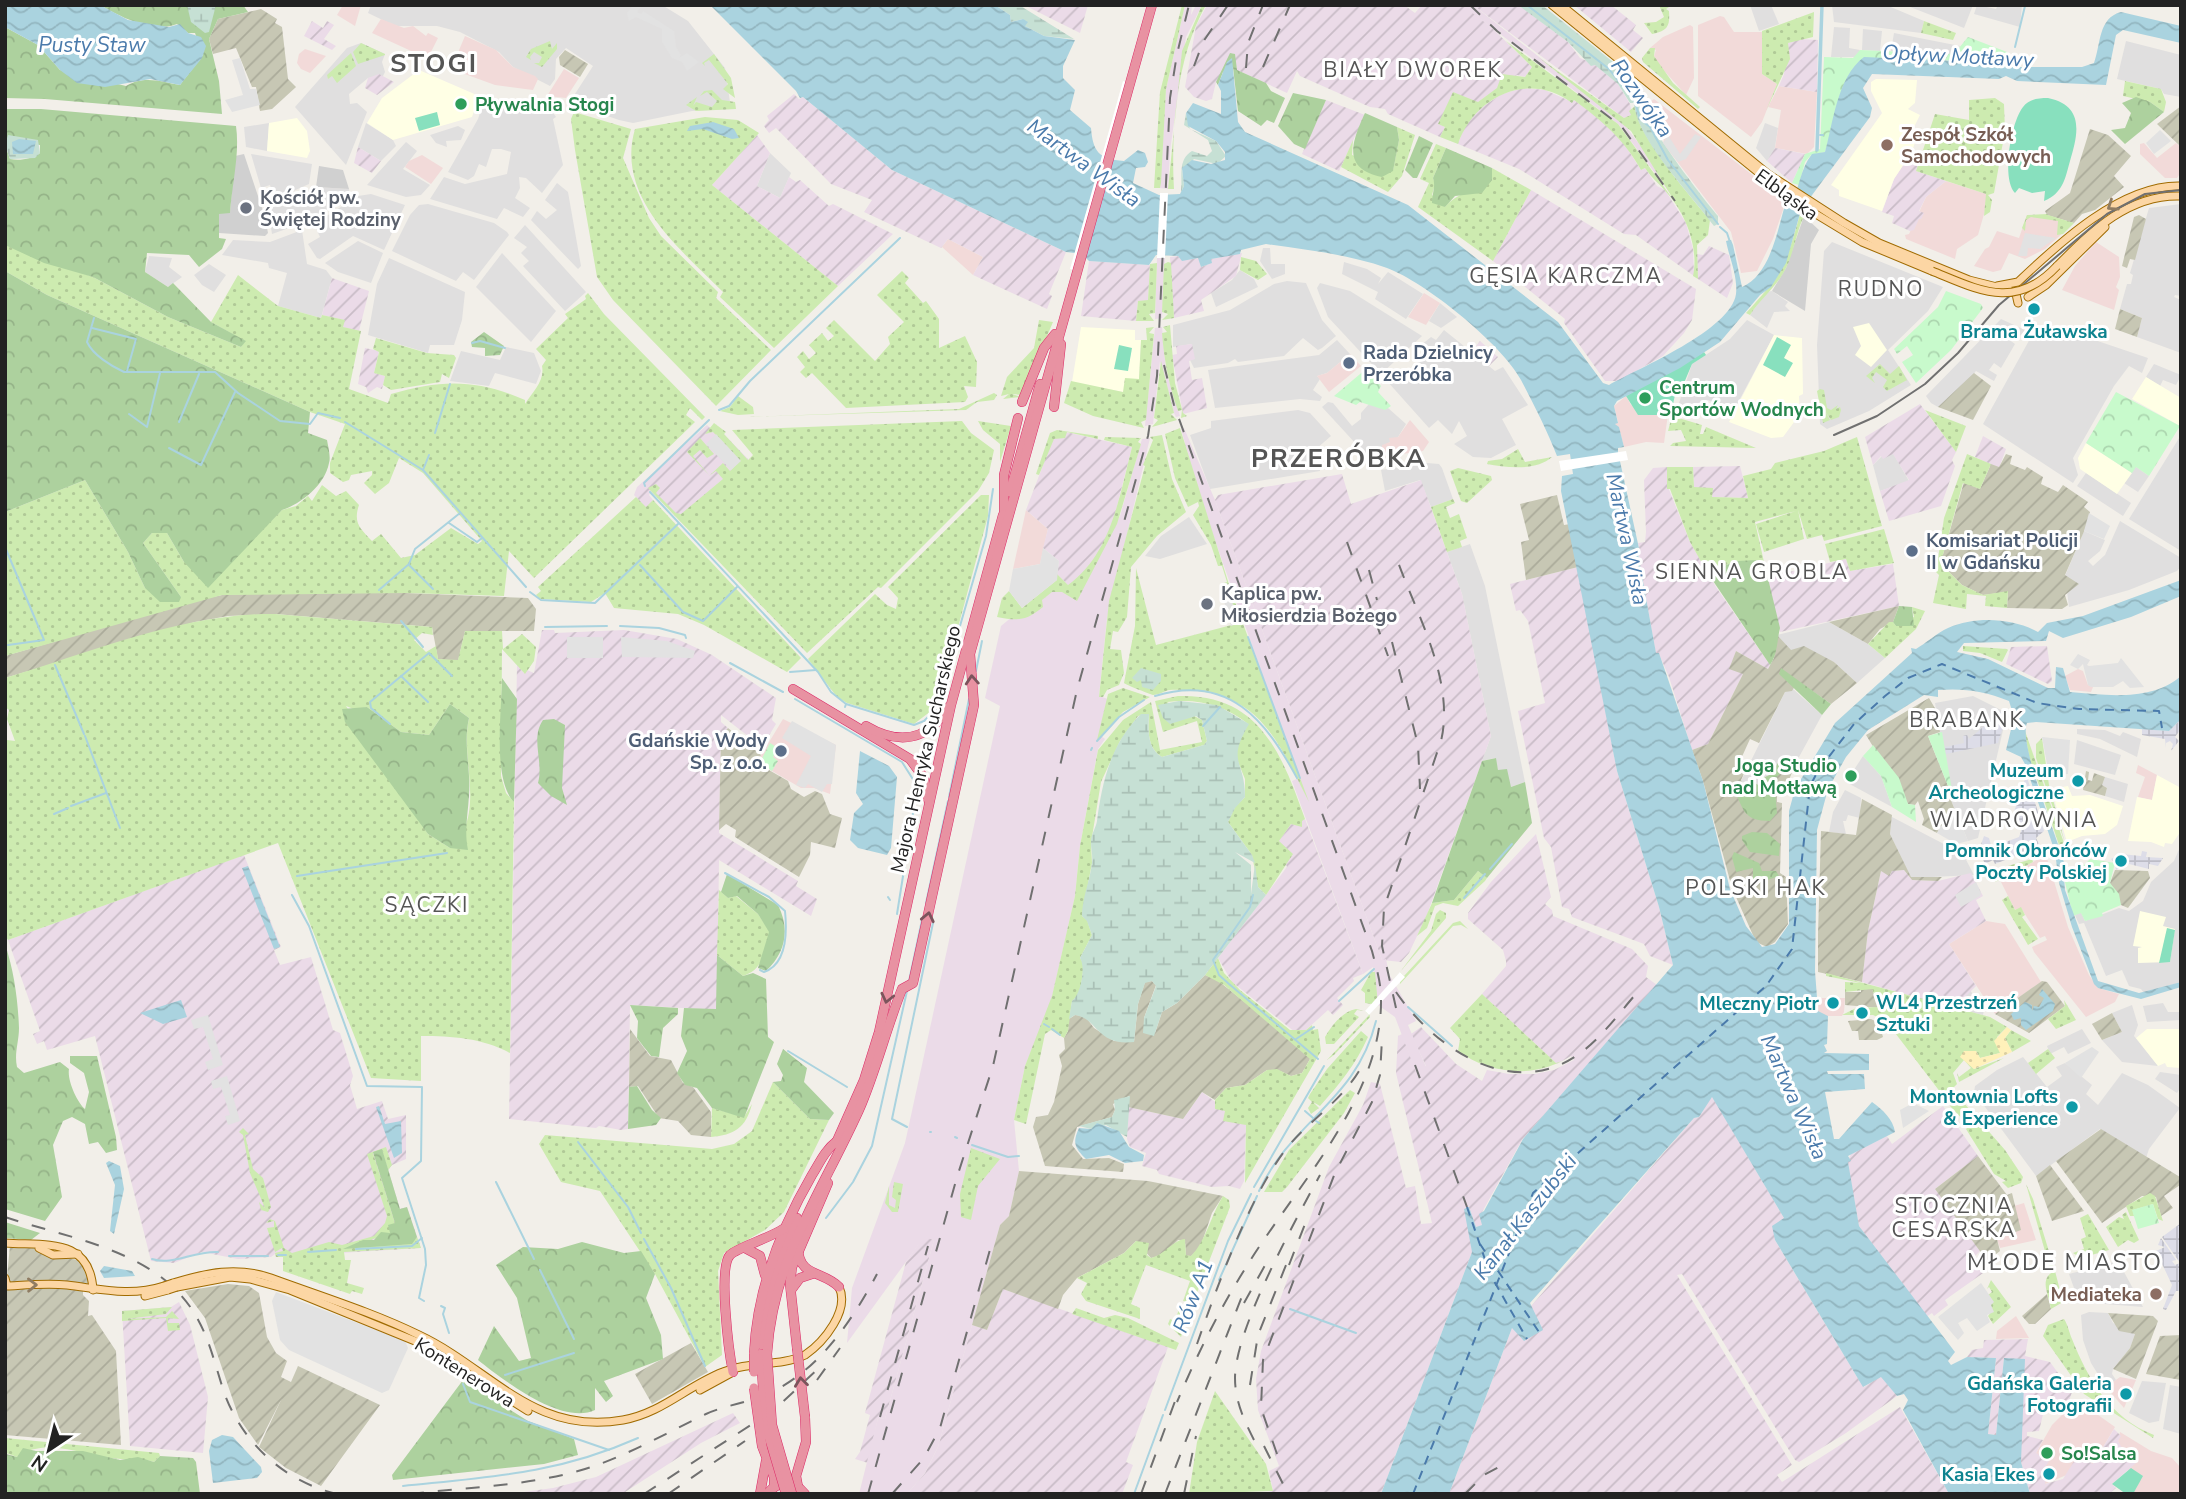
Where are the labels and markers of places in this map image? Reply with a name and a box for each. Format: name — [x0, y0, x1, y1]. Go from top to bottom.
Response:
place label: Pływalnia Stogi — [475, 92, 614, 118]
marker: Pływalnia Stogi — [453, 96, 469, 112]
place label: Zespół Szkół Samochodowych — [1901, 122, 2051, 170]
marker: Zespół Szkół Samochodowych — [1879, 137, 1895, 153]
place label: Kościół pw. Świętej Rodziny — [260, 185, 402, 233]
marker: Kościół pw. Świętej Rodziny — [238, 200, 254, 216]
marker: Brama Żuławska — [2026, 301, 2042, 317]
place label: Brama Żuławska — [1960, 319, 2108, 345]
place label: Rada Dzielnicy Przeróbka — [1363, 340, 1494, 388]
marker: Rada Dzielnicy Przeróbka — [1341, 355, 1357, 371]
place label: Centrum Sportów Wodnych — [1659, 375, 1824, 423]
marker: Centrum Sportów Wodnych — [1637, 390, 1653, 406]
place label: Komisariat Policji II w Gdańsku — [1926, 528, 2078, 576]
marker: Komisariat Policji II w Gdańsku — [1904, 543, 1920, 559]
place label: Kaplica pw. Miłosierdzia Bożego — [1221, 581, 1397, 629]
marker: Kaplica pw. Miłosierdzia Bożego — [1199, 596, 1215, 612]
place label: Gdańskie Wody Sp. z o.o. — [628, 728, 768, 776]
marker: Gdańskie Wody Sp. z o.o. — [773, 743, 789, 759]
place label: Joga Studio nad Motławą — [1722, 753, 1837, 801]
place label: Muzeum Archeologiczne — [1929, 758, 2064, 806]
marker: Joga Studio nad Motławą — [1843, 768, 1859, 784]
marker: Muzeum Archeologiczne — [2070, 773, 2086, 789]
place label: Pomnik Obrońców Poczty Polskiej — [1945, 838, 2108, 886]
marker: Pomnik Obrońców Poczty Polskiej — [2113, 853, 2129, 869]
place label: WL4 Przestrzeń Sztuki — [1876, 990, 2017, 1038]
place label: Mleczny Piotr — [1699, 991, 1820, 1017]
marker: Mleczny Piotr — [1825, 995, 1841, 1011]
marker: WL4 Przestrzeń Sztuki — [1854, 1005, 1870, 1021]
place label: Montownia Lofts & Experience — [1909, 1084, 2058, 1132]
marker: Montownia Lofts & Experience — [2064, 1099, 2080, 1115]
place label: Mediateka — [2051, 1282, 2142, 1308]
marker: Mediateka — [2148, 1286, 2164, 1302]
place label: Gdańska Galeria Fotografii — [1967, 1371, 2112, 1419]
marker: Gdańska Galeria Fotografii — [2118, 1386, 2134, 1402]
place label: So!Salsa — [2061, 1441, 2137, 1467]
marker: So!Salsa — [2039, 1445, 2055, 1461]
place label: Kasia Ekes — [1941, 1462, 2035, 1488]
marker: Kasia Ekes — [2041, 1466, 2057, 1482]

